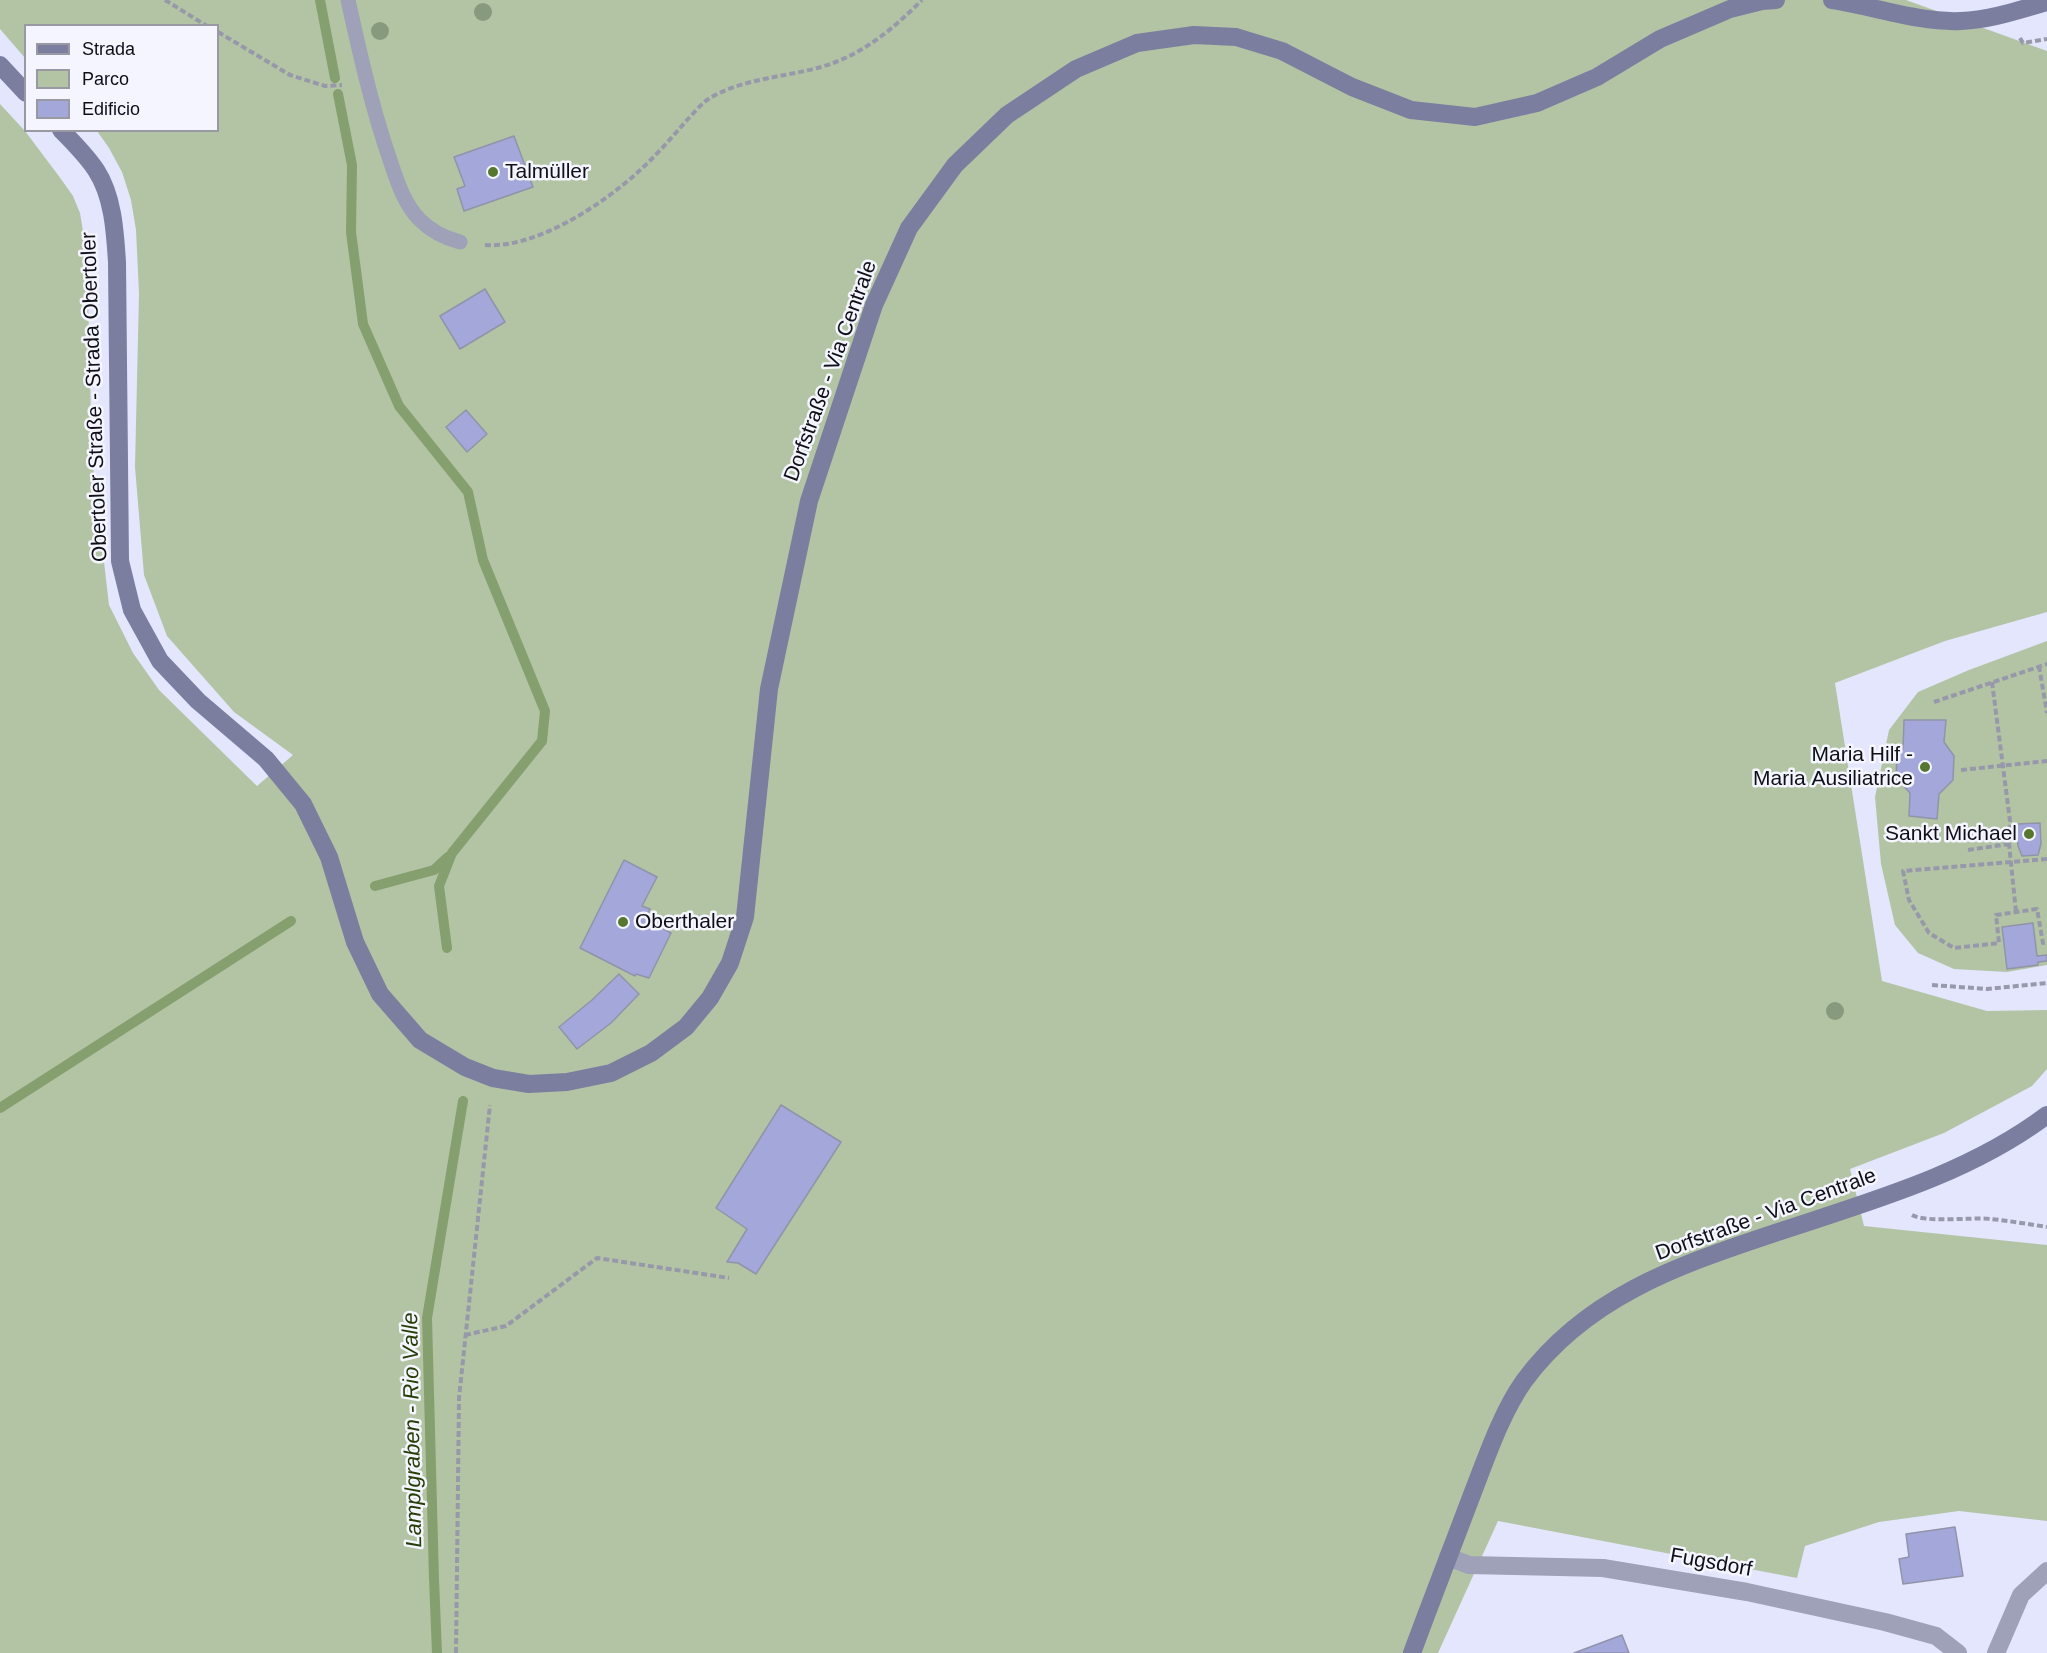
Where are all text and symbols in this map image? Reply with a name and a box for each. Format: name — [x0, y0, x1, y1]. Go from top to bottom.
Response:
legend — [24, 24, 219, 132]
text: Strada — [82, 39, 135, 59]
text: Parco — [82, 69, 129, 89]
text: Edificio — [82, 99, 140, 119]
place label: Talmüller — [505, 159, 589, 185]
marker: Talmüller — [486, 165, 500, 179]
street label: Obertoler Straße - Strada Obertoler — [77, 232, 113, 562]
street label: Dorfstraße - Via Centrale — [779, 257, 883, 485]
place label: Maria Hilf - Maria Ausiliatrice — [1753, 742, 1913, 792]
marker: Maria Hilf - Maria Ausiliatrice — [1918, 760, 1932, 774]
place label: Sankt Michael — [1885, 821, 2017, 847]
marker: Sankt Michael — [2022, 827, 2036, 841]
place label: Oberthaler — [635, 909, 734, 935]
marker: Oberthaler — [616, 915, 630, 929]
street label: Dorfstraße - Via Centrale — [1652, 1163, 1880, 1267]
water label: Lamplgraben - Rio Valle — [398, 1312, 428, 1548]
street label: Fugsdorf — [1668, 1543, 1754, 1583]

